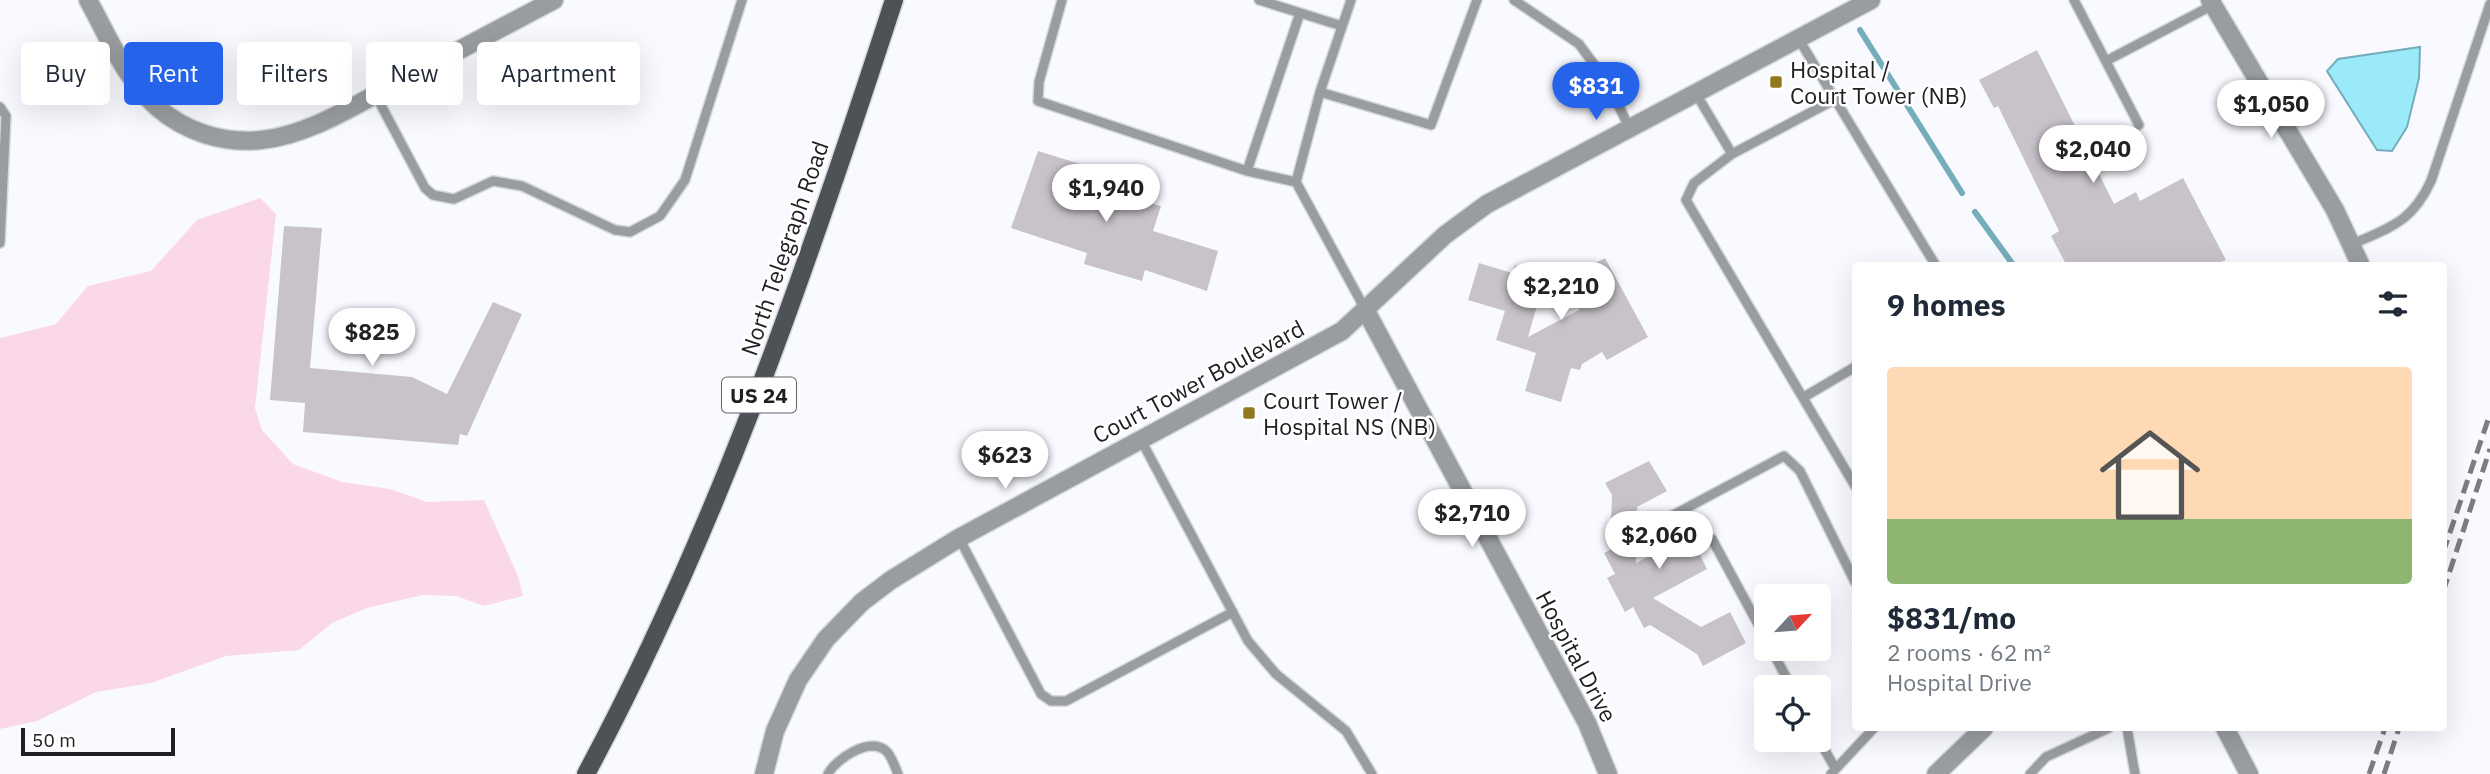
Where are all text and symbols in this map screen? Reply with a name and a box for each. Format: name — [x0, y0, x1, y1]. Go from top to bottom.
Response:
chip: Buy — [21, 42, 110, 105]
chip: Rent — [124, 42, 223, 105]
chip: Filters — [237, 42, 352, 105]
chip: New — [366, 42, 463, 105]
chip: Apartment — [477, 42, 640, 105]
place label: Hospital / Court Tower (NB) — [1790, 54, 1967, 110]
pin: $831 — [1555, 62, 1637, 122]
text: $831 — [1568, 70, 1624, 100]
marker: Hospital / Court Tower (NB) — [1768, 74, 1784, 90]
pin: $1,050 — [2214, 80, 2328, 140]
text: $1,050 — [2233, 88, 2309, 118]
pin: $2,040 — [2036, 125, 2150, 185]
text: $2,040 — [2055, 133, 2131, 163]
street label: North Telegraph Road — [733, 137, 835, 359]
pin: $1,940 — [1049, 164, 1163, 224]
text: $1,940 — [1068, 172, 1144, 202]
pin: $2,210 — [1504, 262, 1618, 322]
text: $2,210 — [1523, 270, 1599, 300]
text: 9 homes — [1887, 285, 2006, 324]
icon: filters — [2374, 285, 2412, 323]
pin: $825 — [331, 308, 413, 368]
street label: Court Tower Boulevard — [1087, 312, 1309, 450]
text: $825 — [344, 316, 400, 346]
road number: US 24 — [722, 378, 796, 412]
place label: Court Tower / Hospital NS (NB) — [1263, 385, 1436, 441]
marker: Court Tower / Hospital NS (NB) — [1241, 405, 1257, 421]
icon: home — [2087, 412, 2213, 538]
pin: $623 — [964, 432, 1046, 491]
text: $623 — [977, 439, 1033, 469]
pin: $2,710 — [1415, 490, 1529, 549]
text: $2,710 — [1434, 497, 1510, 527]
pin: $2,060 — [1602, 512, 1716, 571]
text: $2,060 — [1621, 519, 1697, 549]
north arrow — [1754, 584, 1830, 662]
map controls — [1754, 584, 1831, 752]
street label: Hospital Drive — [1530, 585, 1624, 727]
text: $831/mo — [1887, 598, 2016, 637]
text: 2 rooms · 62 m² — [1887, 637, 2051, 667]
text: Hospital Drive — [1887, 667, 2032, 697]
button: locate — [1754, 675, 1831, 752]
scale bar — [21, 725, 175, 757]
text: 50 m — [32, 728, 76, 752]

